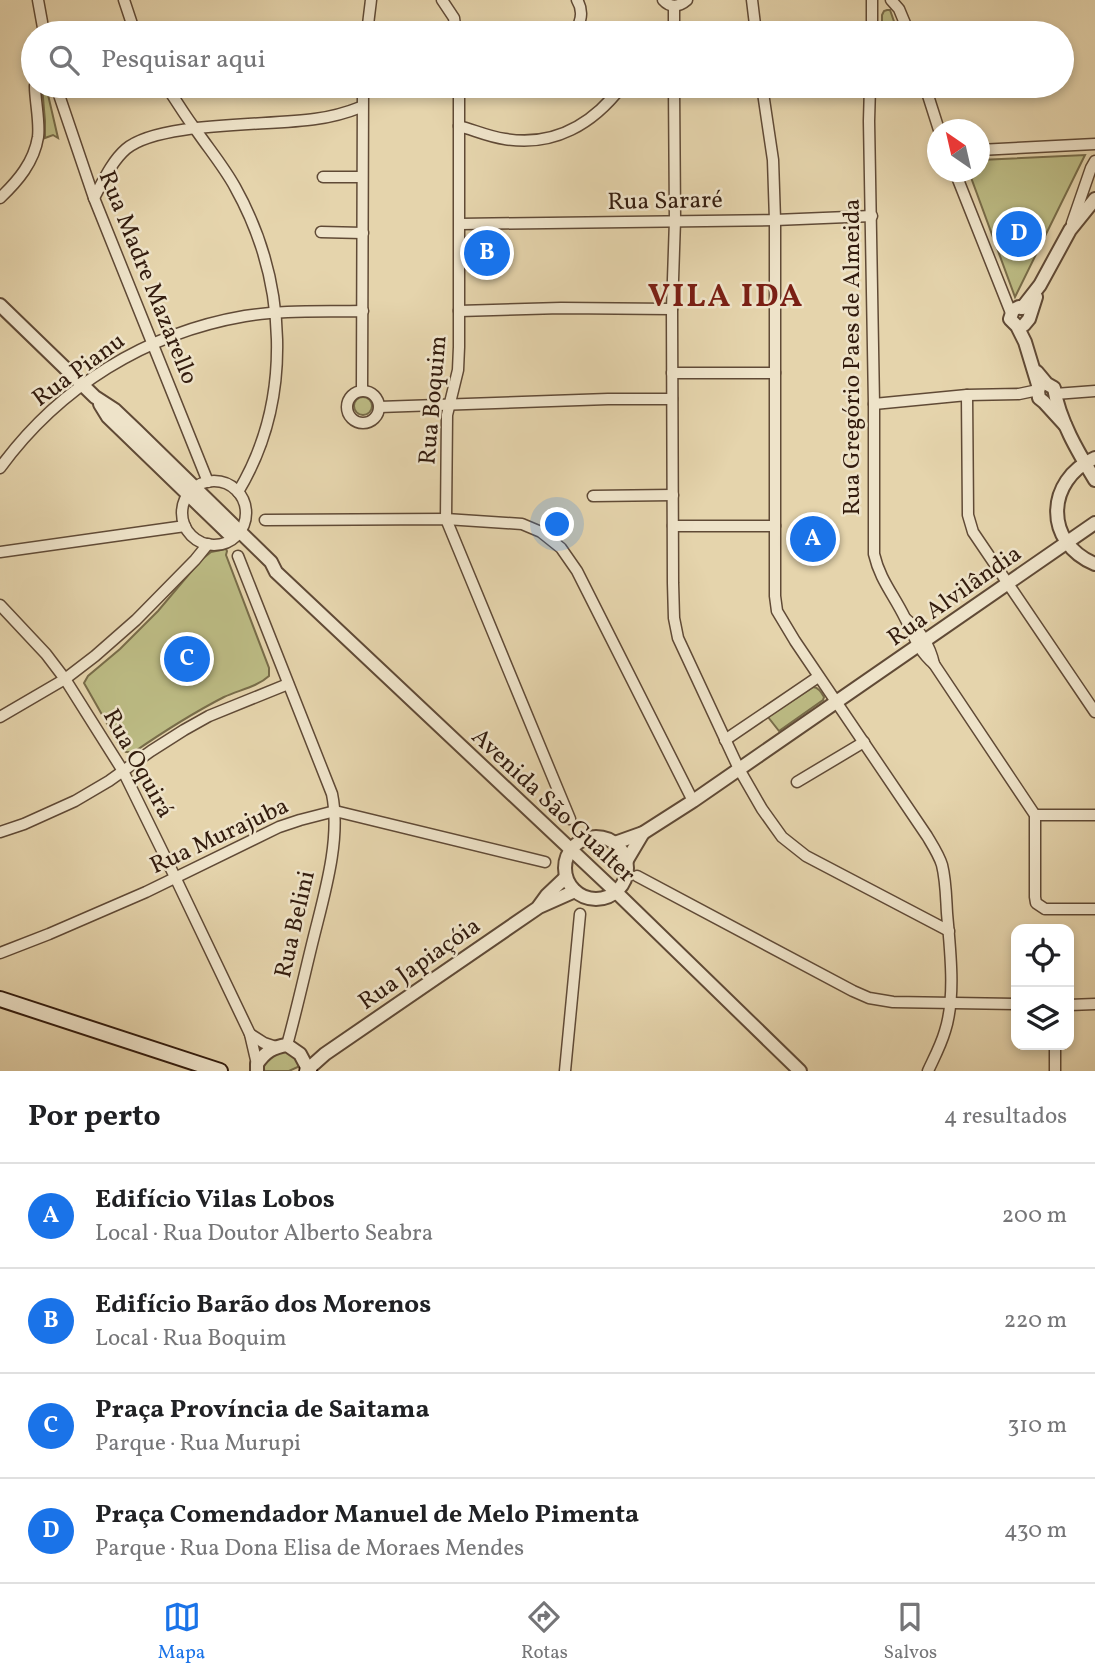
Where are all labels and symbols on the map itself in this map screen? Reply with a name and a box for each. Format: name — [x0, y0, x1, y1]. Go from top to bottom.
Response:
north arrow — [927, 119, 990, 182]
street label: Rua Madre Mazarello — [89, 166, 206, 390]
street label: Rua Sararé — [607, 184, 723, 220]
street label: Rua Gregório Paes de Almeida — [836, 198, 870, 516]
pin: D — [996, 208, 1042, 260]
pin: B — [464, 227, 510, 279]
district label: VILA IDA — [648, 276, 804, 320]
street label: Rua Pianu — [26, 325, 133, 416]
street label: Rua Boquim — [411, 334, 457, 466]
your location — [540, 507, 574, 541]
pin: A — [790, 513, 836, 565]
street label: Rua Alvilândia — [881, 538, 1029, 656]
pin: C — [164, 633, 210, 685]
street label: Rua Oquirá — [93, 703, 181, 825]
street label: Avenida São Gualter — [463, 721, 642, 892]
street label: Rua Murajuba — [145, 790, 295, 884]
street label: Rua Belini — [267, 868, 325, 981]
street label: Rua Japiaçóia — [352, 910, 488, 1019]

